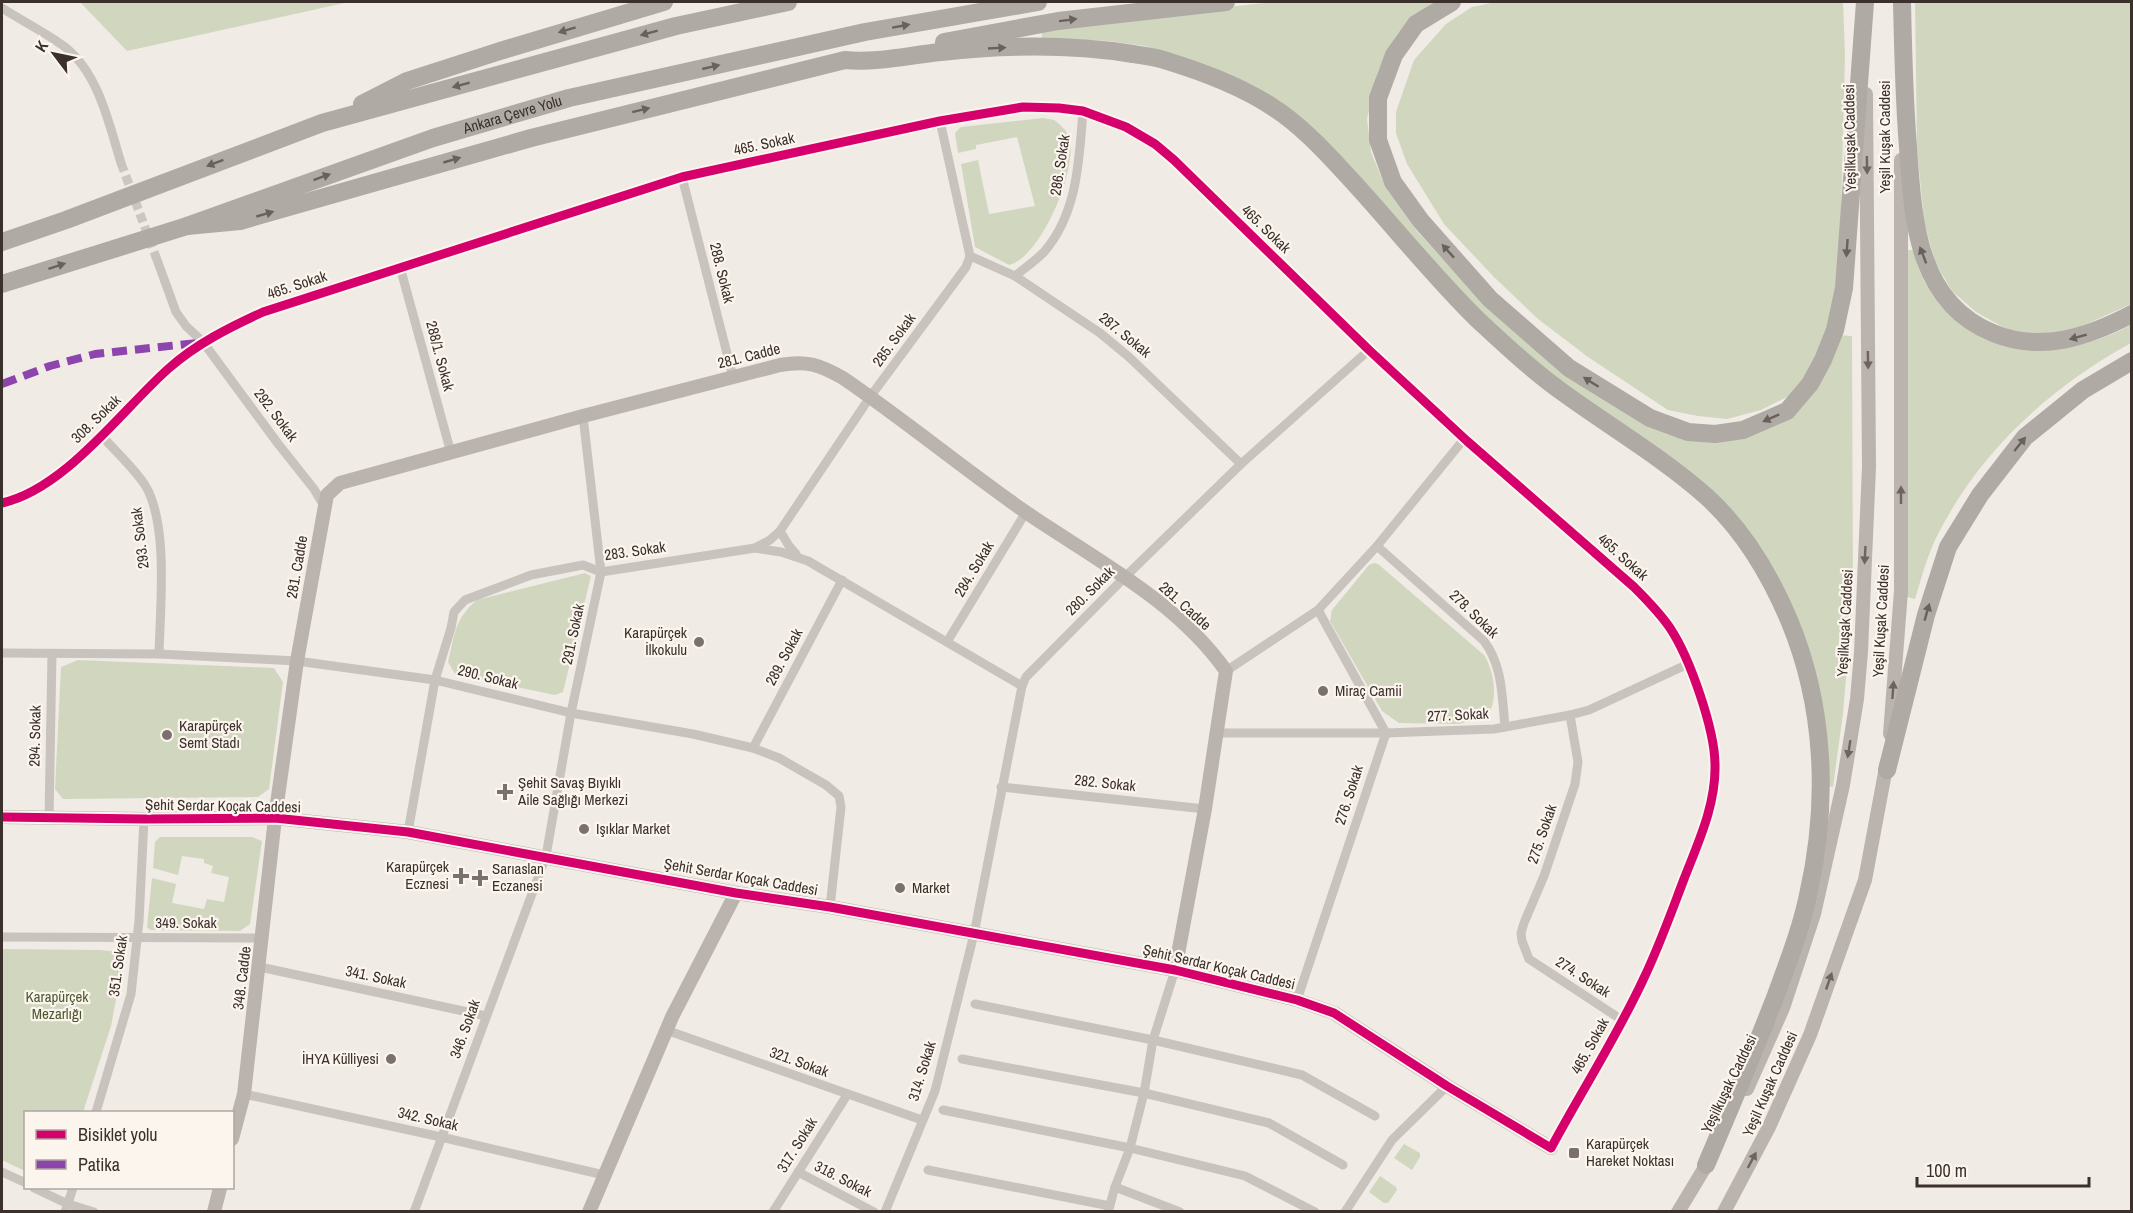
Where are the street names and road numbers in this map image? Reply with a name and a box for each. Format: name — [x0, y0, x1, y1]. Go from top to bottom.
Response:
street label: Yeşil Kuşak Caddesi — [1874, 80, 1895, 194]
street label: Yeşilkuşak Caddesi — [1838, 84, 1861, 192]
street label: Ankara Çevre Yolu — [459, 90, 564, 139]
street label: 465. Sokak — [732, 127, 797, 160]
street label: 286. Sokak — [1044, 132, 1075, 197]
street label: 465. Sokak — [1237, 200, 1296, 258]
street label: 288. Sokak — [705, 240, 740, 306]
street label: 465. Sokak — [264, 265, 330, 304]
street label: 287. Sokak — [1095, 307, 1156, 363]
street label: 285. Sokak — [867, 308, 921, 371]
street label: 288/1. Sokak — [421, 318, 460, 394]
street label: 281. Cadde — [715, 338, 782, 373]
street label: 292. Sokak — [249, 384, 304, 446]
street label: 308. Sokak — [66, 389, 126, 448]
street label: 293. Sokak — [125, 505, 154, 570]
street label: 465. Sokak — [1593, 528, 1654, 586]
street label: 281. Cadde — [281, 534, 312, 600]
street label: 283. Sokak — [603, 536, 668, 565]
street label: 284. Sokak — [949, 536, 999, 601]
street label: 280. Sokak — [1060, 561, 1119, 620]
street label: Yeşil Kuşak Caddesi — [1867, 564, 1894, 678]
street label: Yeşilkuşak Caddesi — [1831, 569, 1858, 677]
street label: 281. Cadde — [1155, 577, 1216, 635]
street label: 278. Sokak — [1445, 585, 1504, 643]
street label: 291. Sokak — [556, 601, 589, 666]
street label: 289. Sokak — [760, 624, 808, 689]
street label: 290. Sokak — [456, 659, 521, 694]
street label: 277. Sokak — [1427, 702, 1490, 727]
street label: 294. Sokak — [23, 704, 46, 767]
street label: 276. Sokak — [1329, 762, 1368, 827]
street label: 282. Sokak — [1073, 769, 1138, 796]
street label: Şehit Serdar Koçak Caddesi — [145, 794, 301, 817]
street label: 275. Sokak — [1522, 801, 1562, 866]
street label: Şehit Serdar Koçak Caddesi — [662, 853, 820, 900]
street label: 349. Sokak — [155, 912, 218, 933]
street label: 351. Sokak — [103, 933, 132, 998]
street label: Şehit Serdar Koçak Caddesi — [1141, 939, 1297, 994]
street label: 348. Cadde — [227, 945, 256, 1011]
street label: 274. Sokak — [1552, 951, 1616, 1003]
street label: 341. Sokak — [344, 960, 409, 993]
street label: 346. Sokak — [444, 996, 485, 1061]
street label: 465. Sokak — [1565, 1013, 1614, 1078]
street label: Yeşil Kuşak Caddesi — [1737, 1028, 1802, 1140]
street label: Yeşilkuşak Caddesi — [1695, 1031, 1762, 1137]
street label: 314. Sokak — [902, 1038, 941, 1103]
street label: 321. Sokak — [767, 1041, 832, 1082]
street label: 342. Sokak — [396, 1101, 461, 1136]
street label: 317. Sokak — [771, 1112, 822, 1176]
street label: 318. Sokak — [811, 1155, 876, 1202]

